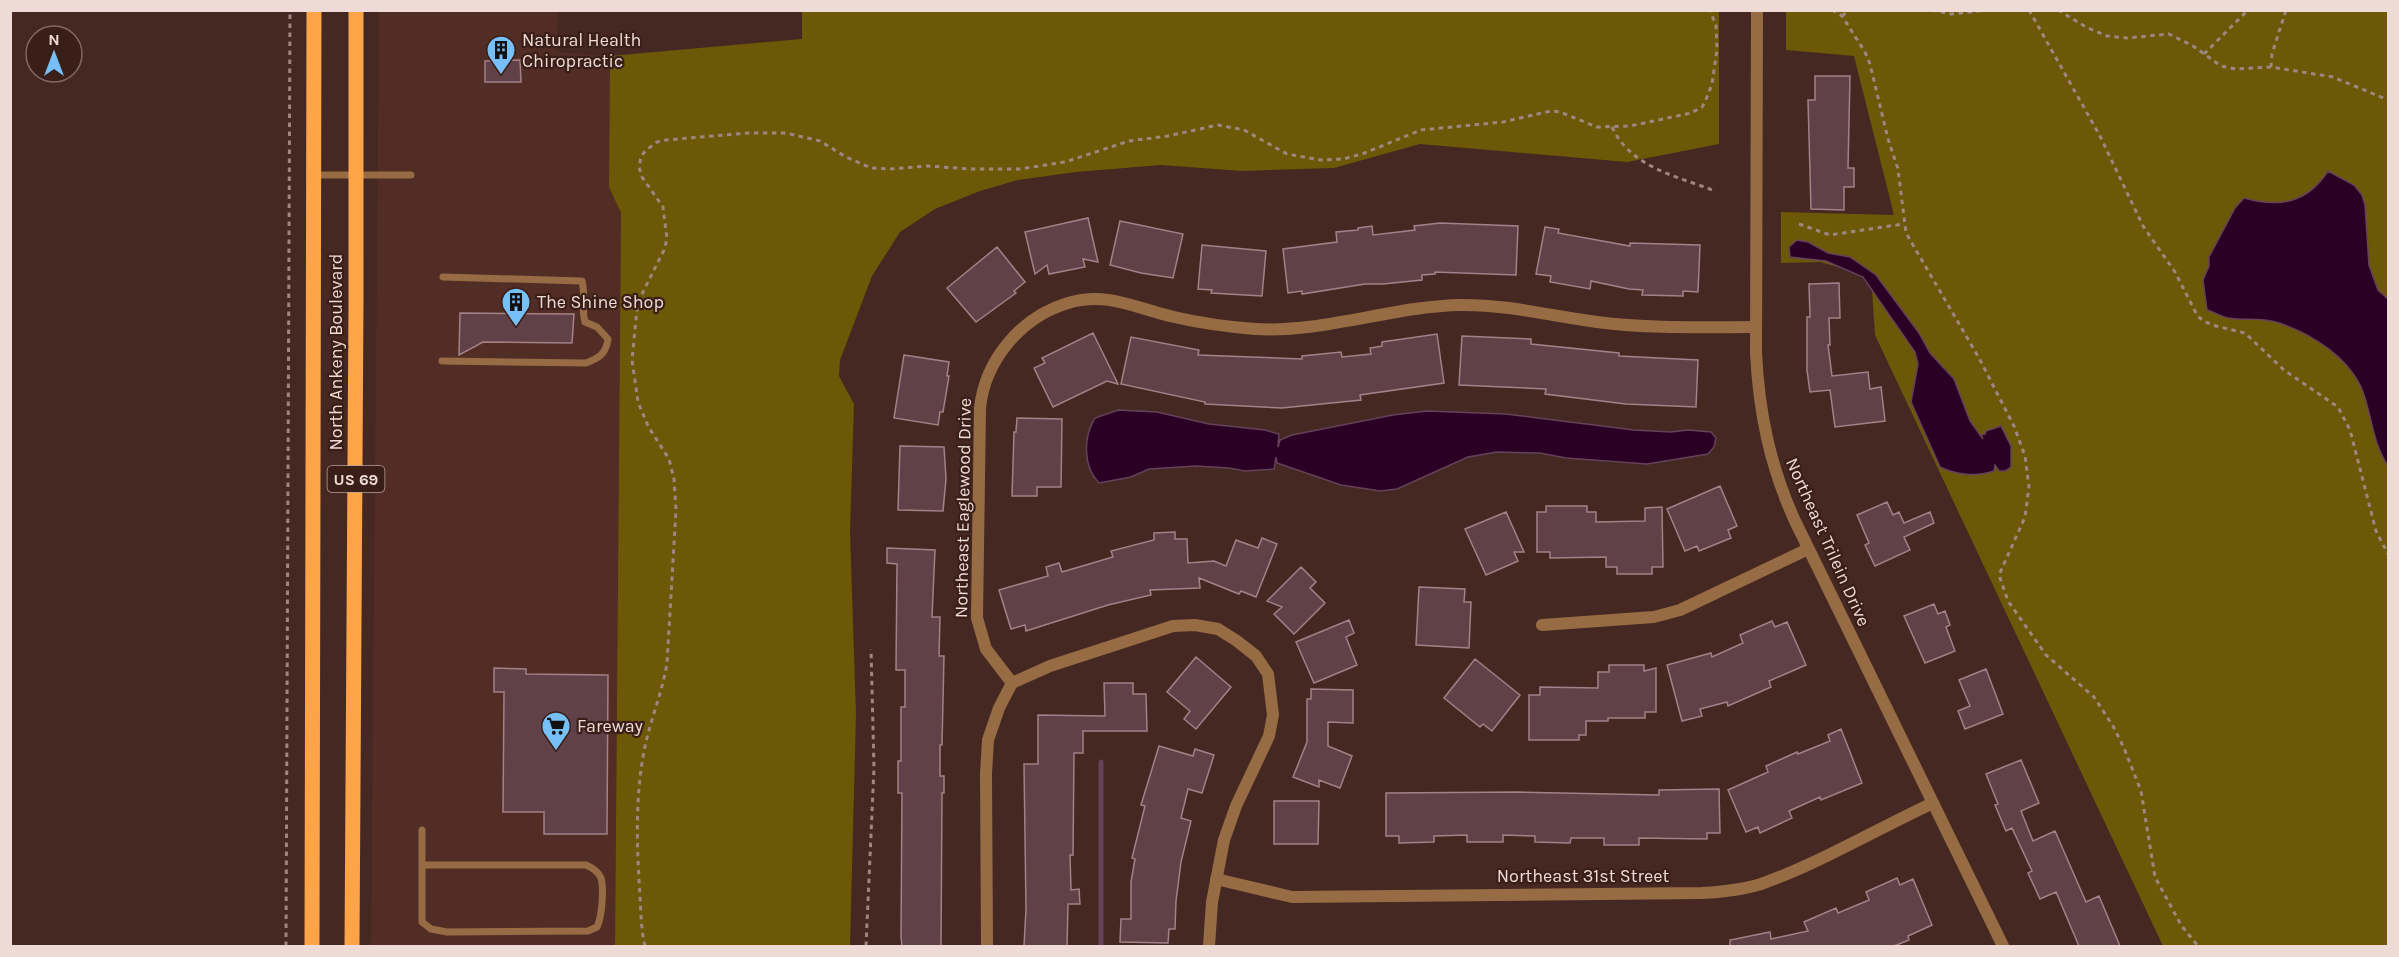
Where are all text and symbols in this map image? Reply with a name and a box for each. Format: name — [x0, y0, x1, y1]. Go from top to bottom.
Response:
north arrow — [24, 24, 84, 84]
place label: Natural Health Chiropractic — [522, 29, 641, 72]
text: N — [48, 30, 60, 49]
building icon: Natural Health Chiropractic — [485, 34, 517, 76]
street label: North Ankeny Boulevard — [325, 253, 347, 451]
building icon: The Shine Shop — [500, 286, 532, 328]
place label: The Shine Shop — [537, 291, 664, 313]
street label: Northeast Eaglewood Drive — [950, 398, 976, 618]
street label: Northeast Trilein Drive — [1781, 454, 1875, 630]
road number: US 69 — [328, 466, 385, 492]
supermarket icon: Fareway — [540, 710, 572, 752]
place label: Fareway — [577, 715, 644, 737]
street label: Northeast 31st Street — [1497, 865, 1669, 887]

